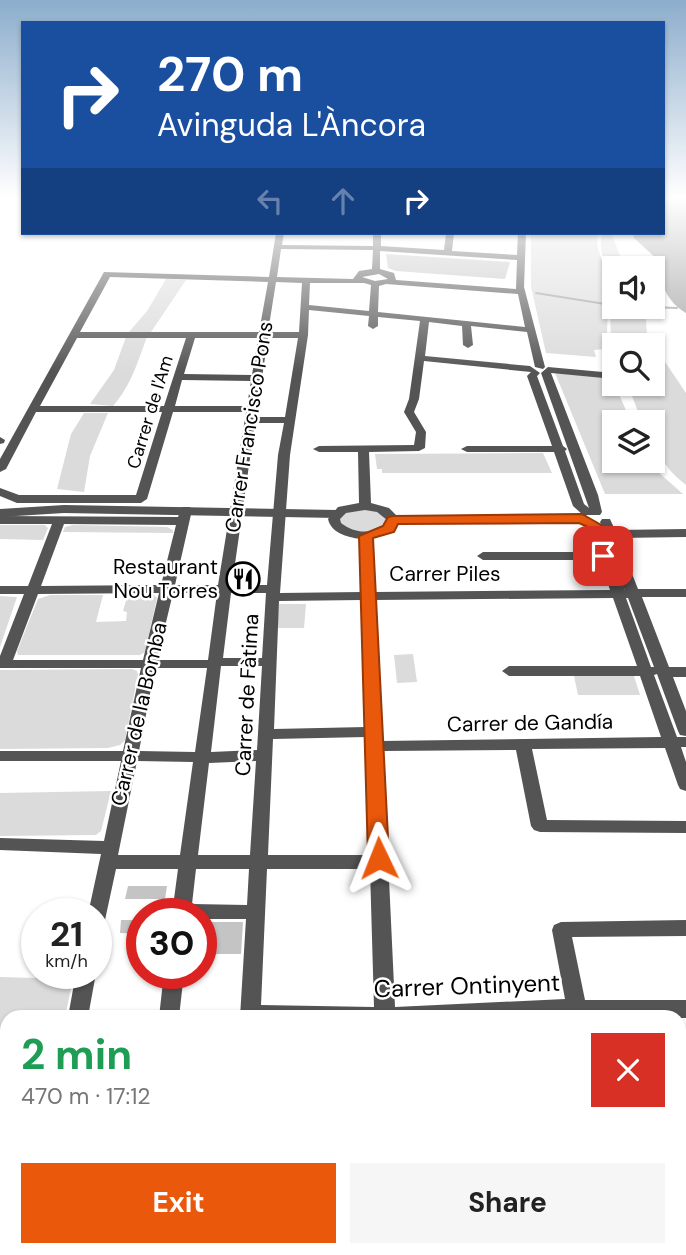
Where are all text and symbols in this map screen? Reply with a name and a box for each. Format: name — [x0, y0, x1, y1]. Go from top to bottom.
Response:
text: 270 m — [157, 42, 303, 106]
icon: right — [42, 49, 133, 140]
text: Avinguda L'Àncora — [157, 104, 426, 146]
icon: left — [251, 182, 289, 220]
icon: ahead — [324, 182, 362, 220]
icon: right — [397, 182, 435, 220]
map controls — [602, 256, 665, 473]
button: sound — [602, 256, 665, 319]
street label: Carrer Francisco Pons — [218, 319, 280, 535]
button: search — [602, 333, 665, 396]
street label: Carrer de l'Am — [121, 352, 179, 472]
button: layers — [602, 410, 665, 473]
pin — [573, 526, 633, 586]
icon: arrive — [584, 537, 622, 575]
place label: Restaurant Nou Torres — [113, 553, 218, 605]
restaurant icon: Restaurant Nou Torres — [224, 560, 262, 598]
street label: Carrer Piles — [389, 560, 501, 588]
street label: Carrer de Fàtima — [229, 613, 265, 777]
street label: Carrer de la Bomba — [104, 619, 174, 809]
street label: Carrer de Gandía — [447, 708, 613, 738]
position arrow — [342, 821, 416, 895]
speed limit sign: 30 — [126, 898, 217, 989]
text: 21 — [50, 911, 83, 957]
text: km/h — [45, 949, 88, 973]
street label: Carrer Ontinyent — [373, 967, 561, 1004]
text: 2 min — [21, 1027, 132, 1082]
button: close — [591, 1033, 665, 1107]
text: 470 m · 17:12 — [21, 1081, 151, 1111]
button: Exit — [21, 1163, 336, 1243]
button: Share — [350, 1163, 665, 1243]

